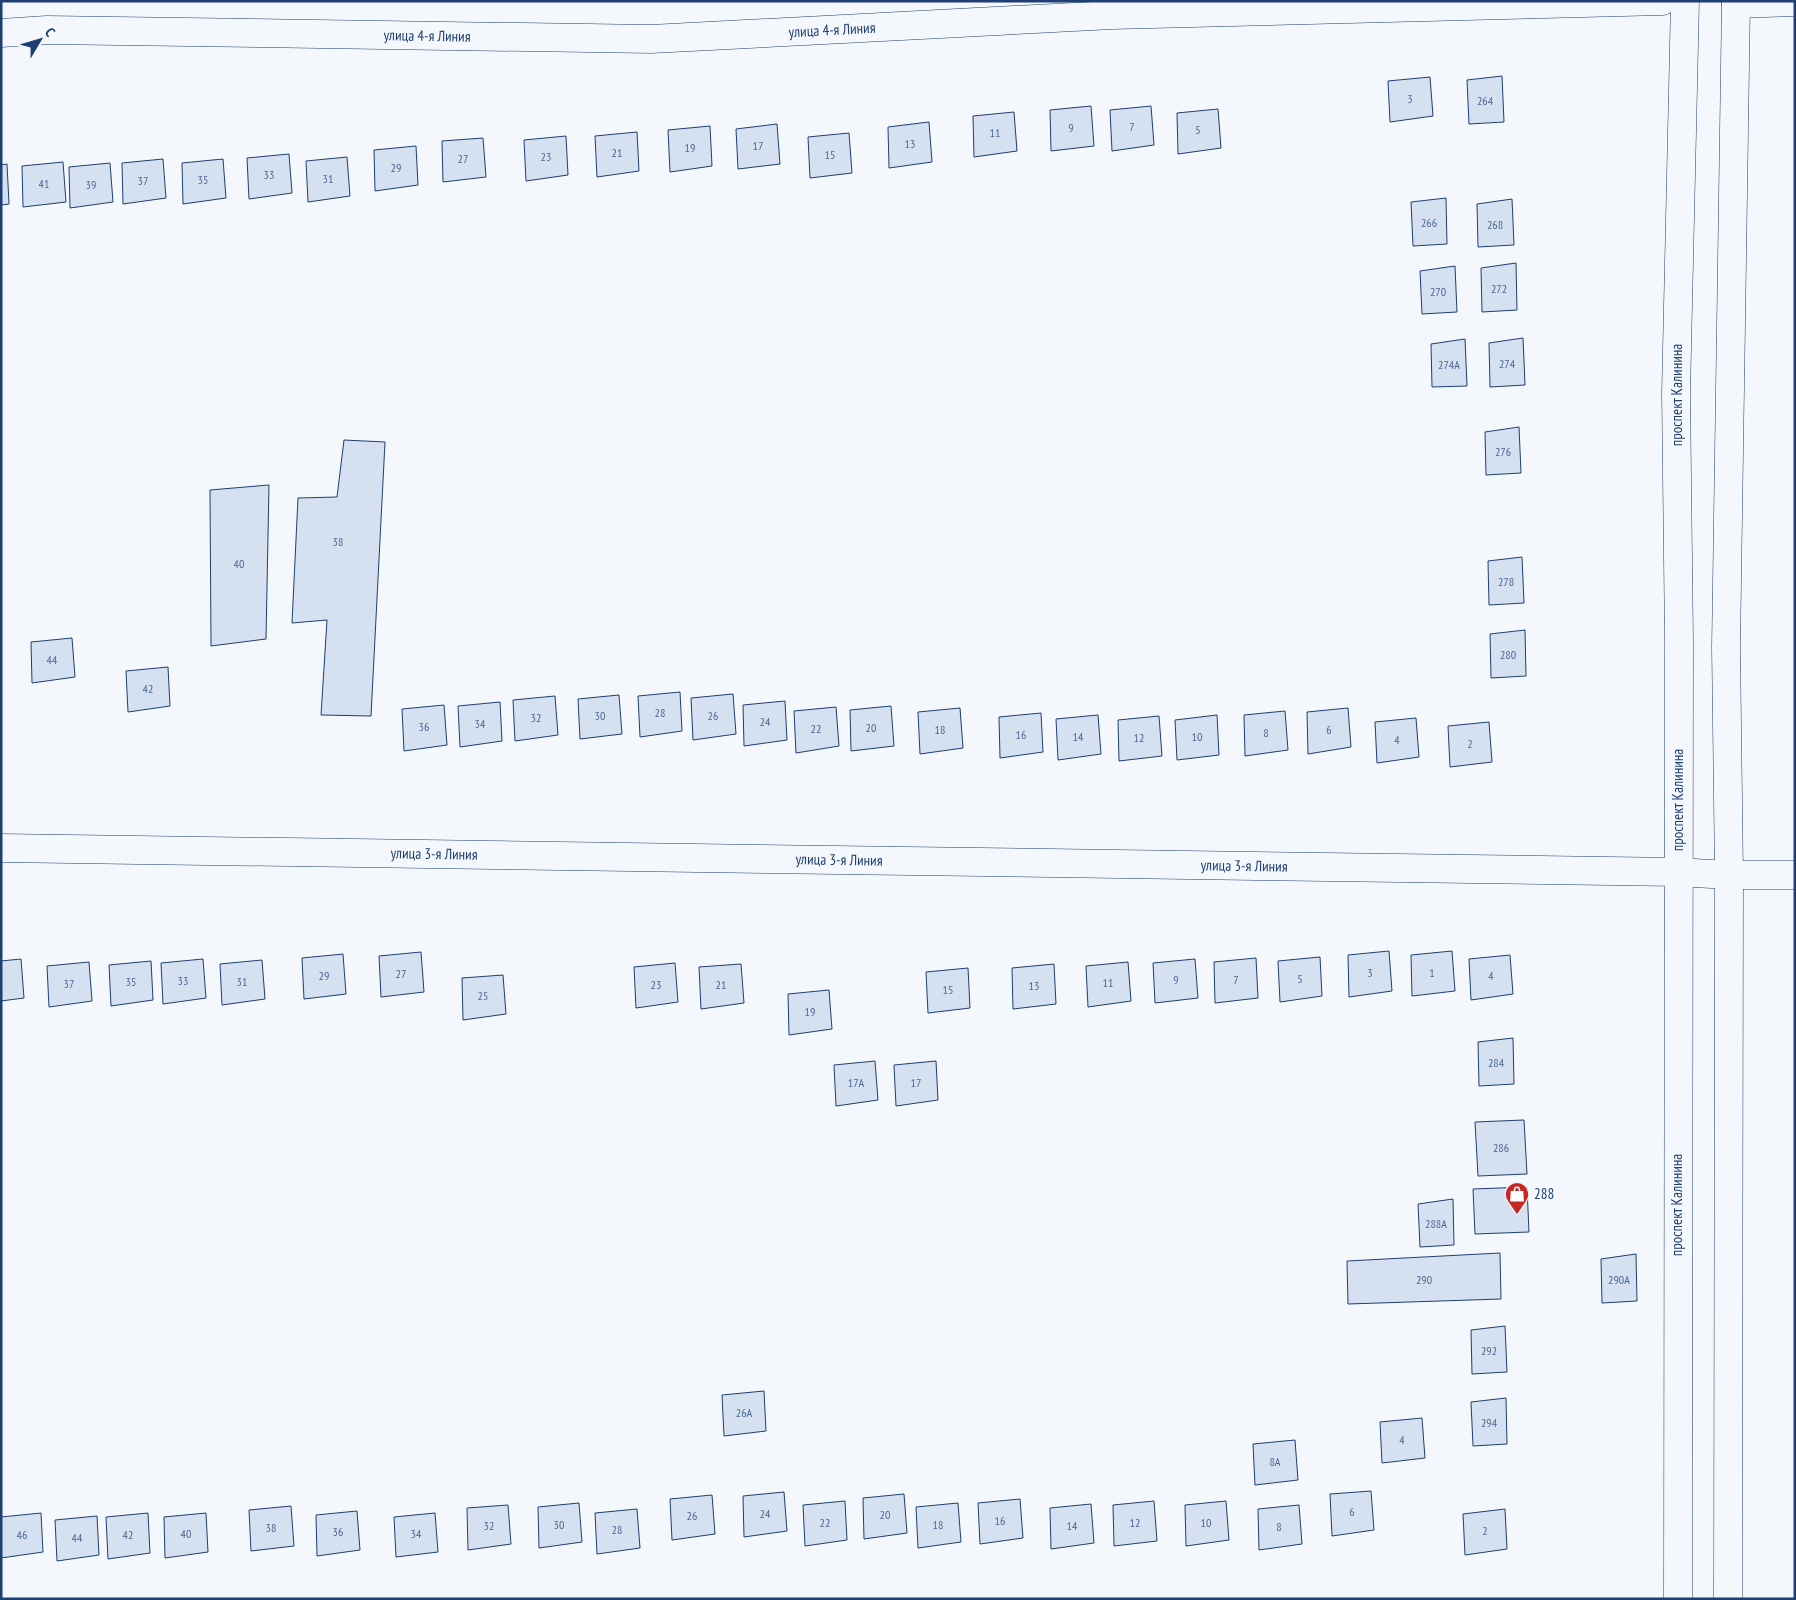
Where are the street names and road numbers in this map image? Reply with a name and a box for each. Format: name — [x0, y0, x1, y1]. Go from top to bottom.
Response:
street label: улица 4-я Линия — [788, 18, 876, 41]
street label: улица 4-я Линия — [383, 25, 471, 46]
street label: проспект Калинина — [1667, 344, 1686, 446]
street label: проспект Калинина — [1668, 749, 1687, 851]
street label: улица 3-я Линия — [390, 843, 478, 864]
street label: улица 3-я Линия — [795, 849, 883, 870]
street label: улица 3-я Линия — [1200, 855, 1288, 876]
street label: проспект Калинина — [1667, 1154, 1686, 1256]

